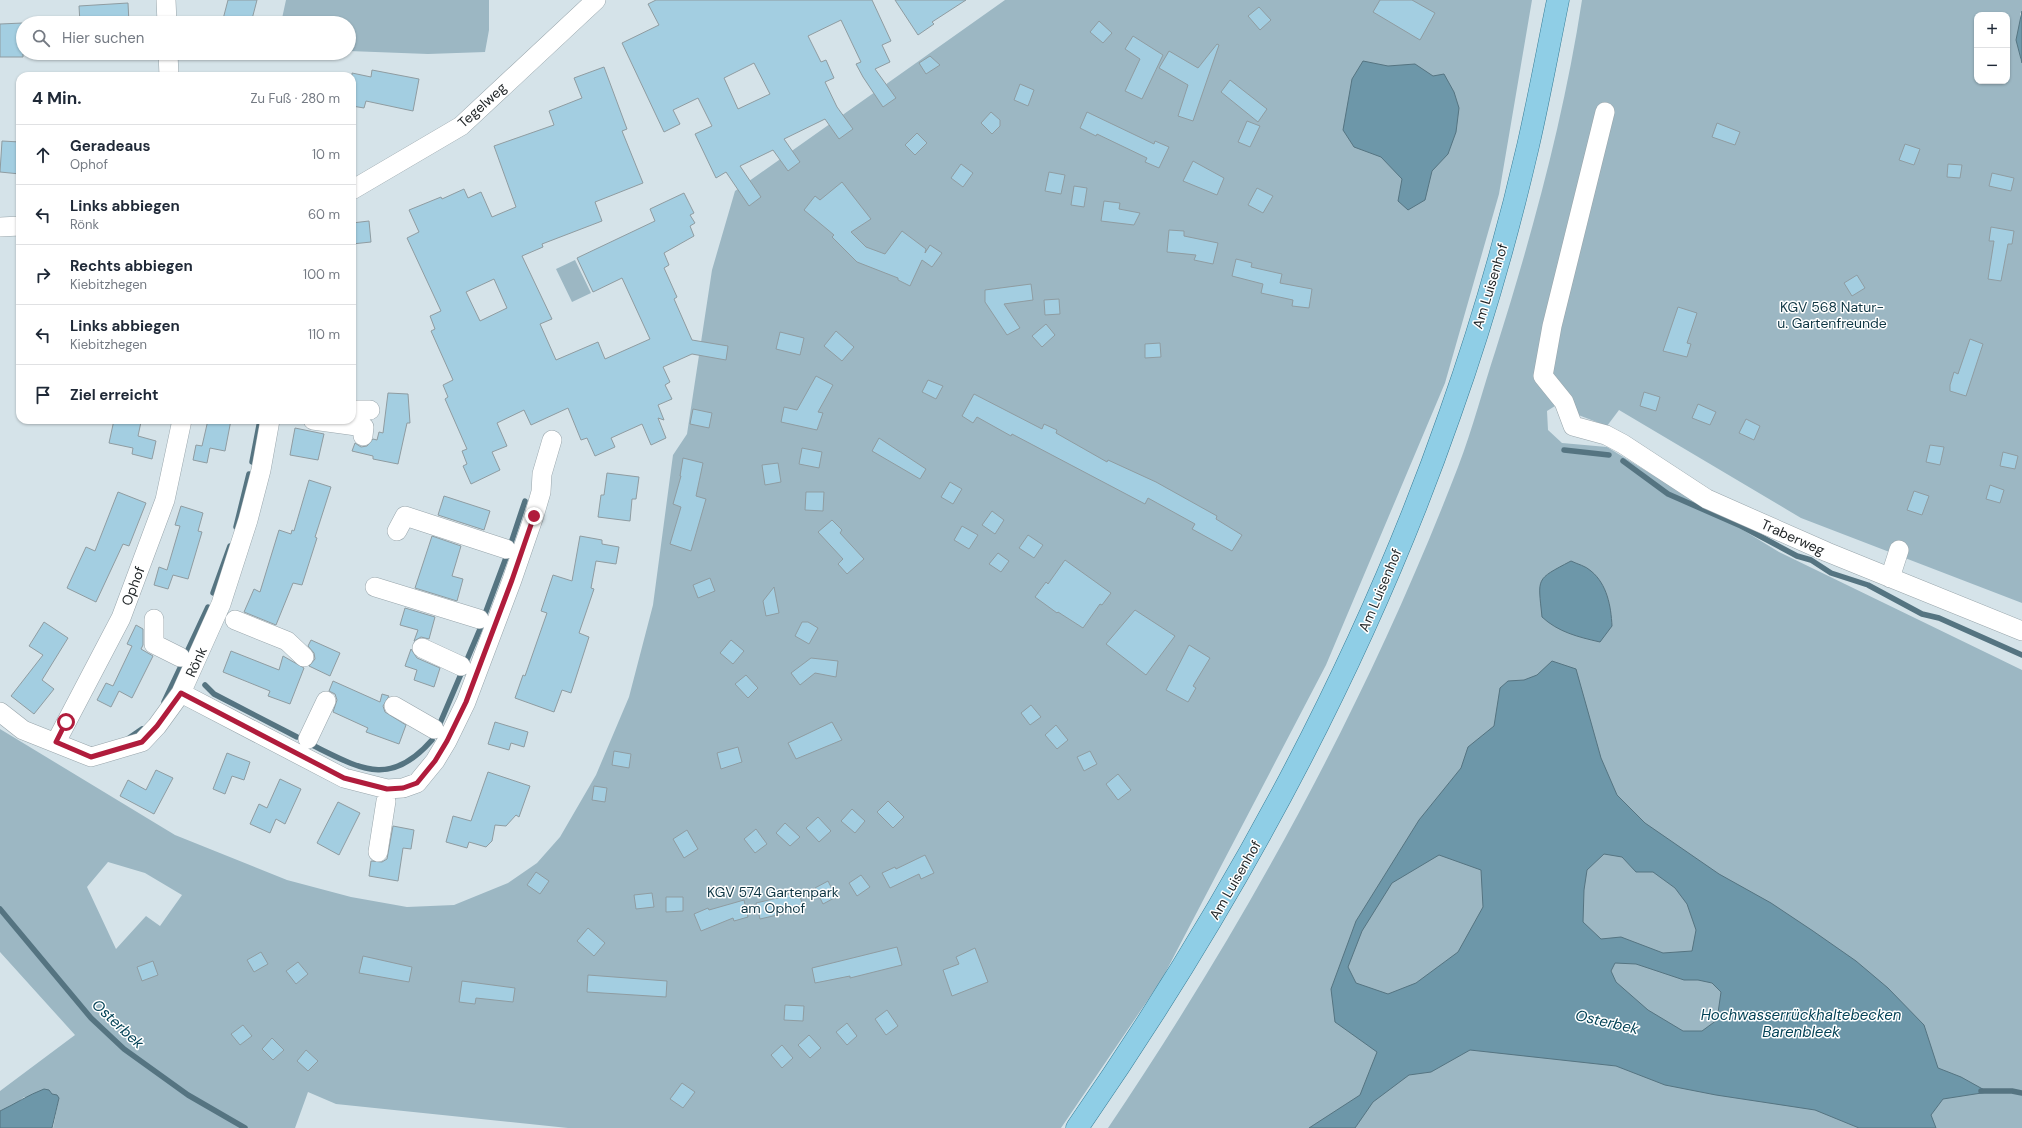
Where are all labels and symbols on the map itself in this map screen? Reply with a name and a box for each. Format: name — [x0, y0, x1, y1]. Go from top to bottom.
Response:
street label: Tegelweg — [454, 78, 510, 132]
street label: Am Luisenhof — [1468, 241, 1512, 331]
park label: KGV 568 Natur- u. Gartenfreunde — [1777, 298, 1887, 332]
route end — [525, 507, 543, 525]
street label: Traberweg — [1758, 515, 1828, 559]
street label: Am Luisenhof — [1354, 546, 1406, 634]
street label: Ophof — [117, 564, 149, 608]
street label: Rönk — [181, 644, 211, 680]
route start — [57, 713, 75, 731]
street label: Am Luisenhof — [1205, 837, 1265, 923]
park label: KGV 574 Gartenpark am Ophof — [707, 883, 839, 917]
water label: Osterbek — [88, 995, 149, 1053]
water label: Osterbek — [1573, 1005, 1641, 1039]
water label: Hochwasserrückhaltebecken Barenbleek — [1701, 1005, 1902, 1042]

